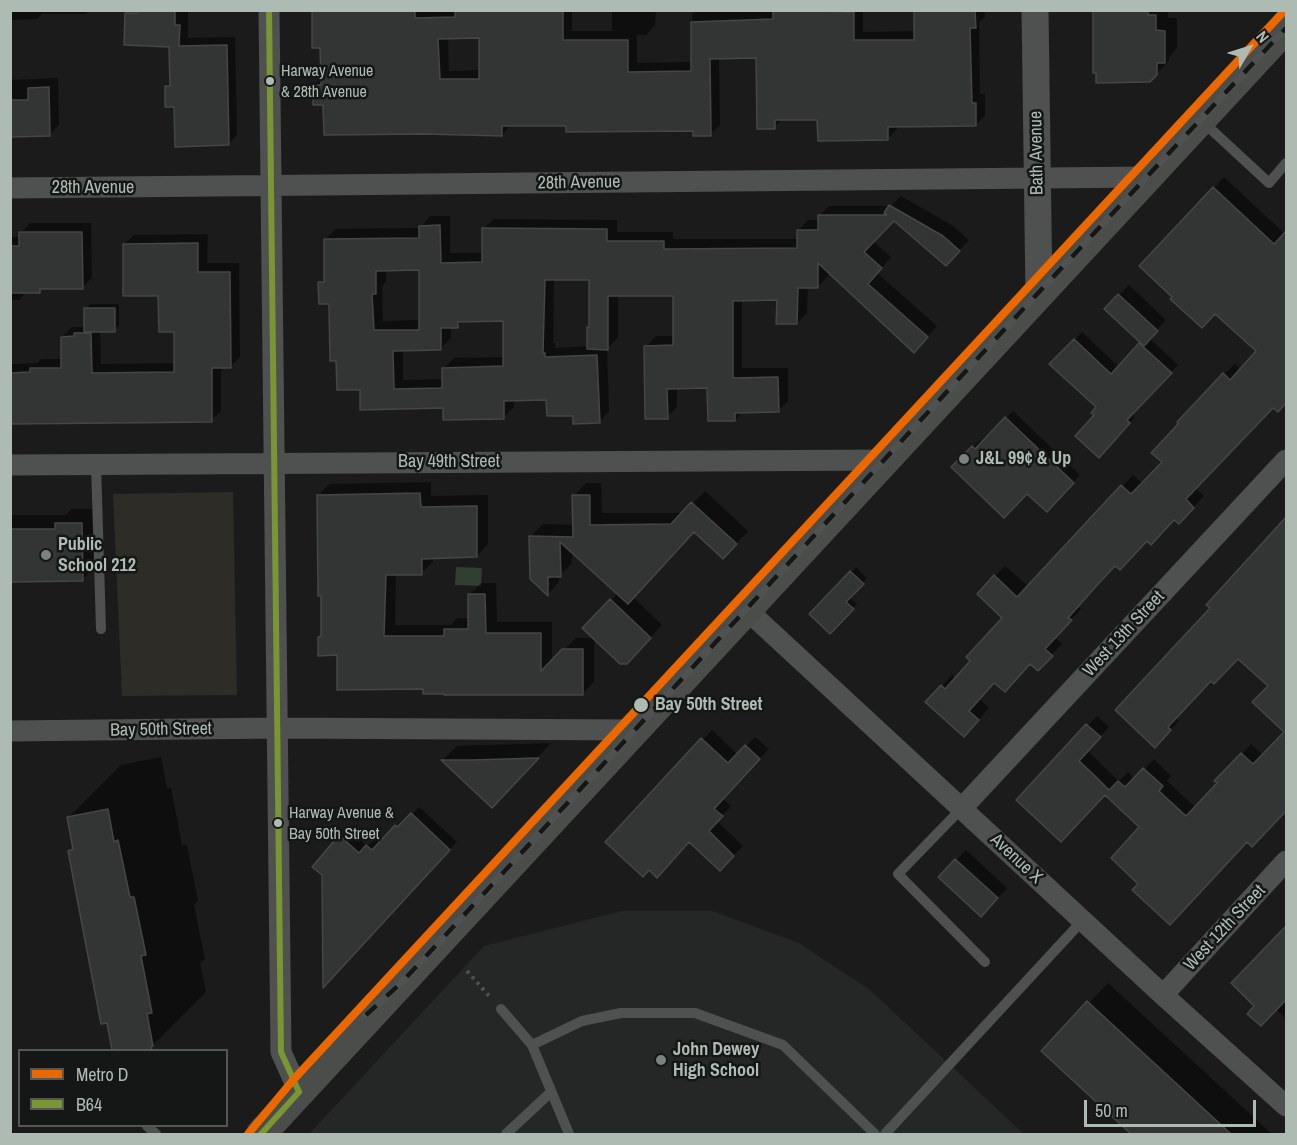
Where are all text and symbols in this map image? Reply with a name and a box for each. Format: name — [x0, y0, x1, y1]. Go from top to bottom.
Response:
north arrow — [1219, 18, 1279, 78]
text: N — [1251, 26, 1275, 47]
place label: Harway Avenue & 28th Avenue — [281, 62, 373, 100]
marker: Harway Avenue & 28th Avenue — [264, 75, 276, 87]
street label: Bath Avenue — [1025, 111, 1049, 195]
street label: 28th Avenue — [537, 171, 621, 195]
street label: 28th Avenue — [52, 177, 134, 199]
place label: J&L 99¢ & Up — [976, 448, 1071, 470]
street label: Bay 49th Street — [398, 451, 500, 473]
marker: J&L 99¢ & Up — [957, 452, 971, 466]
place label: Public School 212 — [58, 534, 136, 576]
marker: Public School 212 — [39, 548, 53, 562]
street label: West 13th Street — [1079, 587, 1169, 681]
place label: Bay 50th Street — [655, 694, 762, 716]
marker: Bay 50th Street — [632, 696, 650, 714]
street label: Bay 50th Street — [110, 718, 212, 742]
place label: Harway Avenue & Bay 50th Street — [289, 804, 394, 842]
marker: Harway Avenue & Bay 50th Street — [272, 817, 284, 829]
street label: Avenue X — [985, 829, 1047, 889]
street label: West 12th Street — [1180, 881, 1270, 975]
place label: John Dewey High School — [673, 1039, 759, 1082]
legend — [18, 1049, 228, 1127]
marker: John Dewey High School — [654, 1053, 668, 1067]
text: Metro D — [76, 1062, 129, 1087]
scale bar — [1087, 1088, 1260, 1126]
text: B64 — [76, 1092, 102, 1117]
text: 50 m — [1095, 1098, 1128, 1123]

